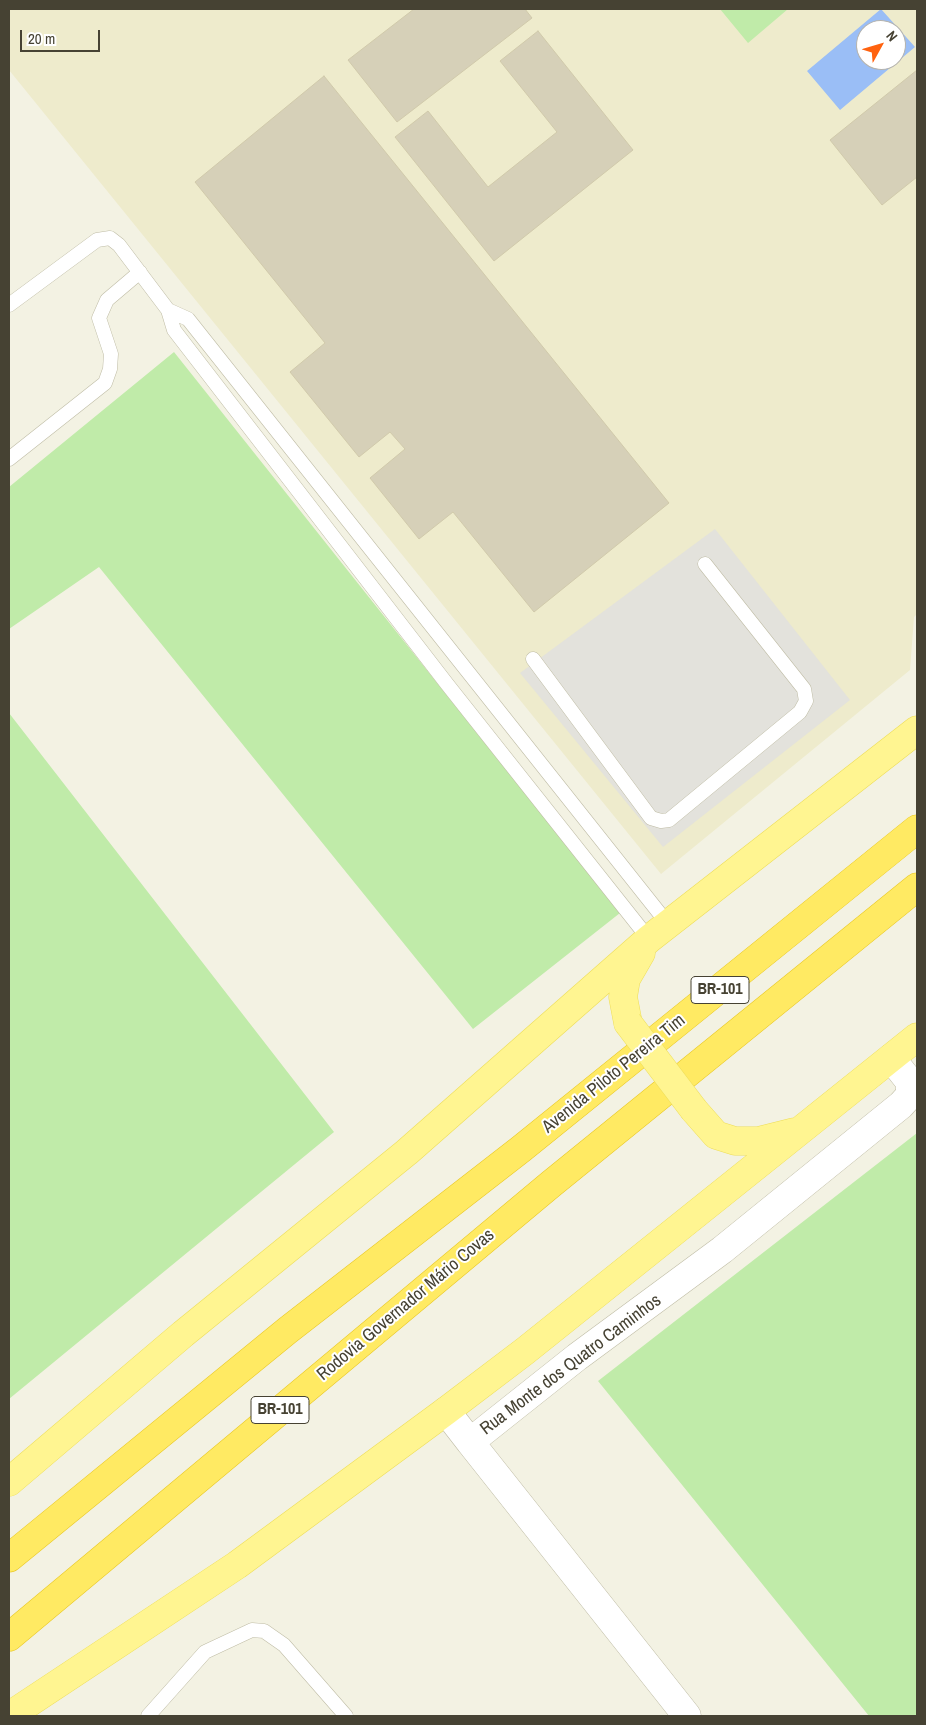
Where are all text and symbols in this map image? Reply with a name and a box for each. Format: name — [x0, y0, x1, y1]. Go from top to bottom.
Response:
scale bar — [22, 20, 102, 52]
north arrow — [856, 20, 906, 70]
text: N — [882, 27, 901, 45]
text: 20 m — [28, 28, 55, 49]
road number: BR-101 — [691, 976, 749, 1004]
street label: Avenida Piloto Pereira Tim — [538, 1010, 690, 1138]
street label: Rodovia Governador Mário Covas — [313, 1224, 499, 1386]
street label: Rua Monte dos Quatro Caminhos — [476, 1290, 666, 1440]
road number: BR-101 — [251, 1396, 309, 1424]

